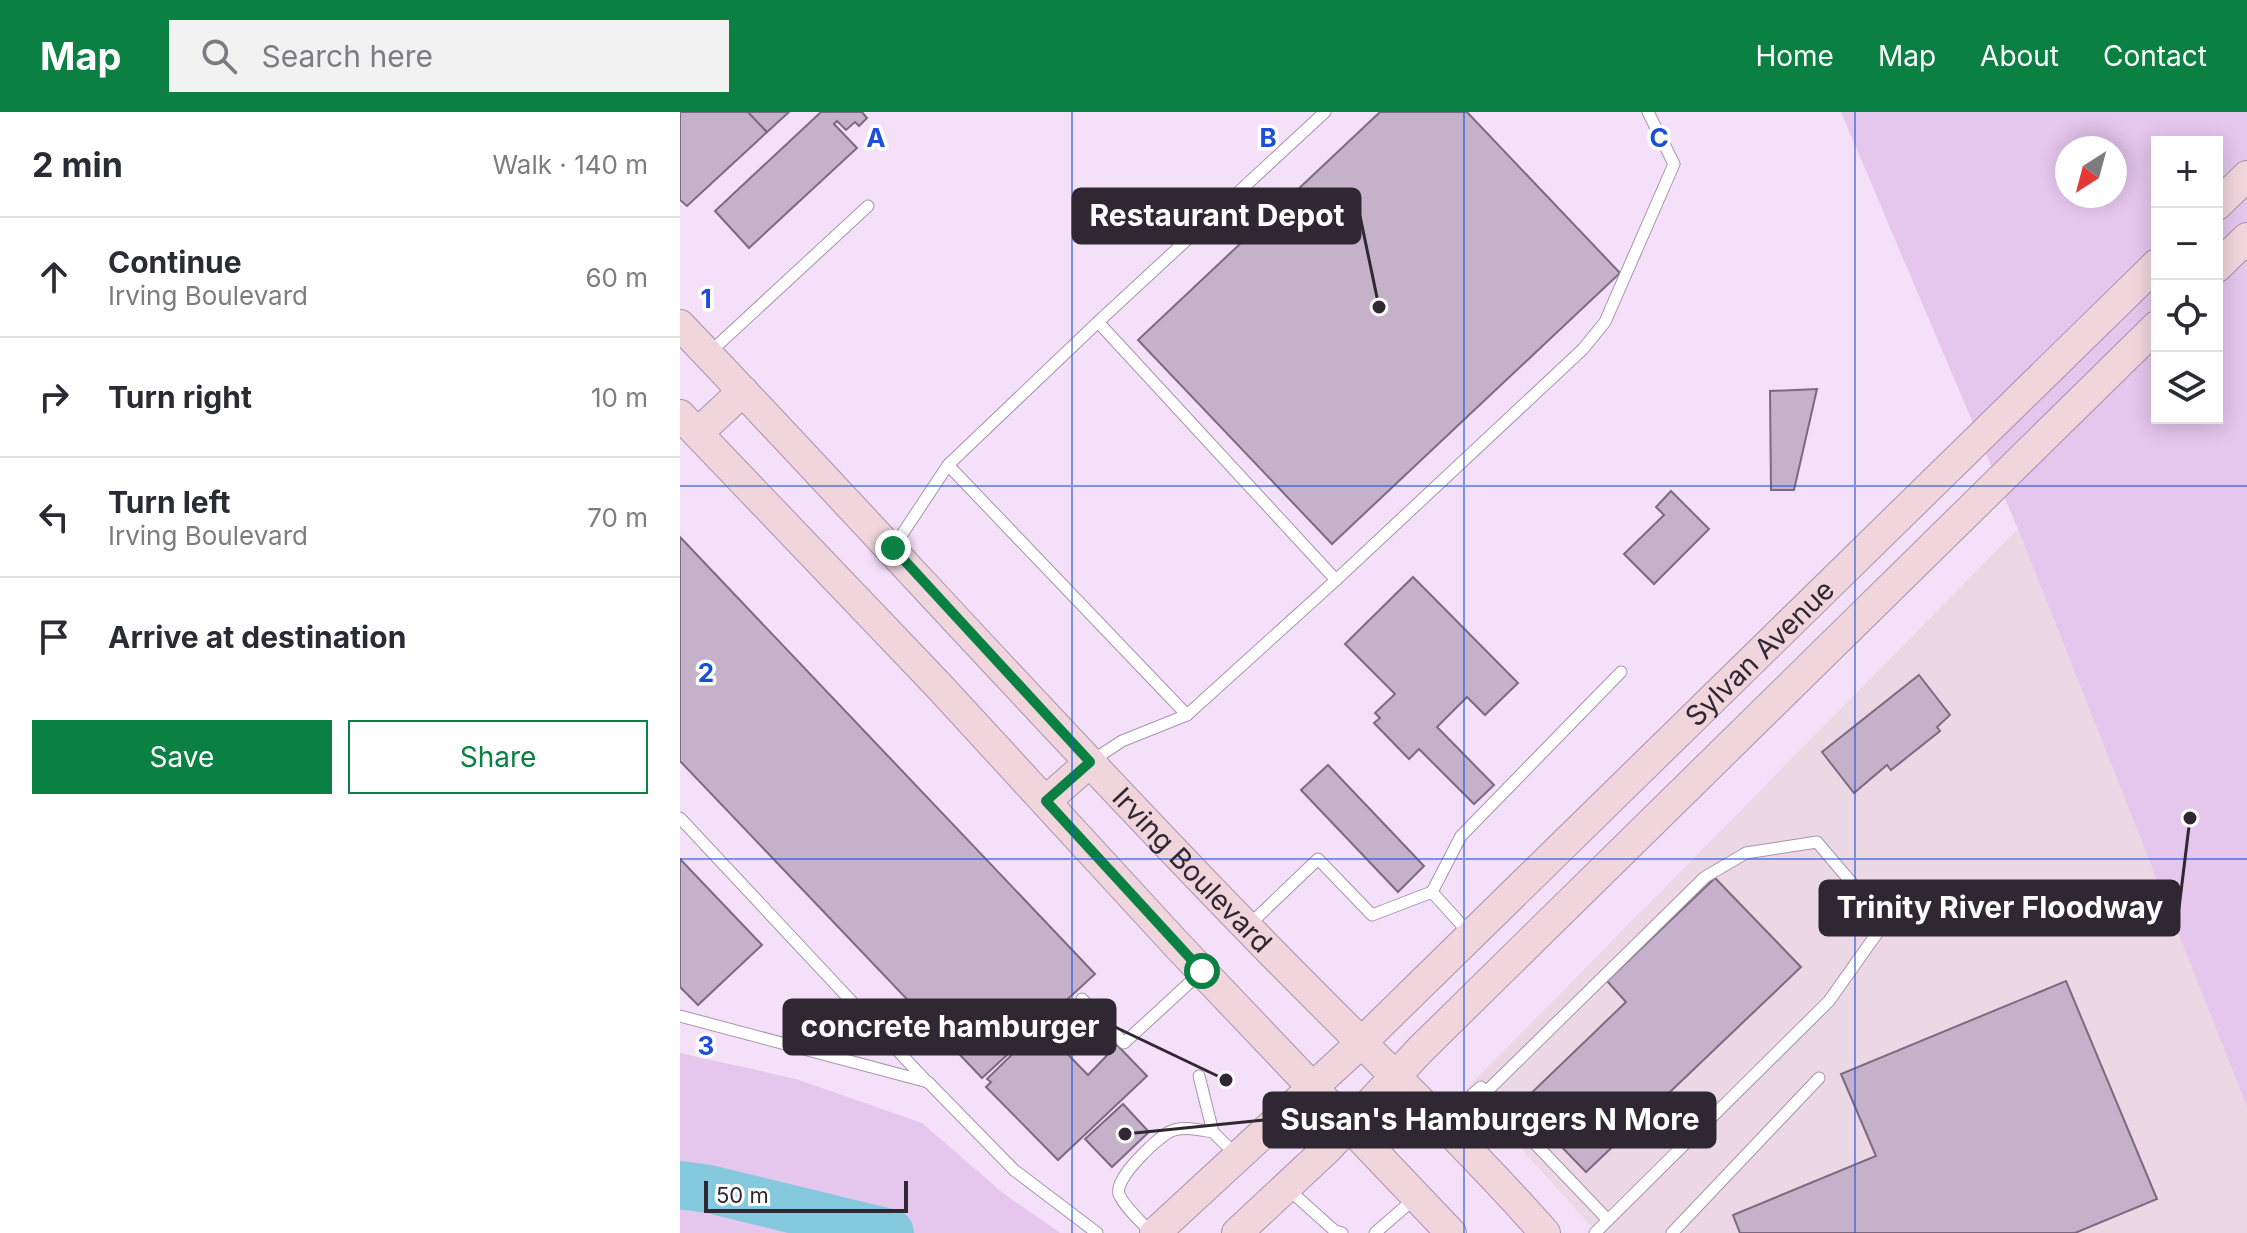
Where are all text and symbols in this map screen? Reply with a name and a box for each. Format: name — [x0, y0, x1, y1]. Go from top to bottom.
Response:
search box — [169, 20, 729, 92]
text: Map — [40, 33, 121, 79]
icon: search — [197, 34, 241, 78]
text: Search here — [261, 38, 433, 74]
text: Home — [1755, 39, 1834, 73]
text: Map — [1878, 39, 1936, 73]
text: About — [1980, 39, 2059, 73]
text: Contact — [2103, 39, 2207, 73]
text: A — [866, 122, 886, 153]
text: B — [1259, 122, 1277, 153]
text: C — [1649, 122, 1669, 153]
north arrow — [2055, 136, 2127, 208]
map controls — [2151, 136, 2223, 424]
button: + — [2151, 136, 2223, 208]
text: 2 min — [32, 144, 123, 185]
text: Walk · 140 m — [493, 149, 648, 180]
callout: Restaurant Depot — [1073, 189, 1360, 243]
text: Restaurant Depot — [1089, 197, 1345, 233]
button: − — [2151, 208, 2223, 280]
text: Continue — [108, 244, 242, 280]
icon: ahead — [32, 255, 76, 299]
text: 60 m — [585, 262, 648, 293]
text: Irving Boulevard — [108, 280, 308, 311]
button: locate — [2151, 280, 2223, 352]
text: 1 — [700, 283, 712, 314]
button: layers — [2151, 352, 2223, 424]
icon: right — [32, 375, 76, 419]
text: Turn right — [108, 379, 252, 415]
text: 10 m — [591, 382, 648, 413]
text: Turn left — [108, 484, 230, 520]
icon: left — [32, 495, 76, 539]
text: 70 m — [587, 502, 648, 533]
text: Irving Boulevard — [108, 520, 308, 551]
route end — [875, 530, 911, 566]
street label: Sylvan Avenue — [1678, 573, 1841, 733]
icon: arrive — [32, 615, 76, 659]
text: Arrive at destination — [108, 619, 406, 655]
text: 2 — [698, 657, 714, 688]
button: Save — [32, 720, 332, 794]
button: Share — [348, 720, 648, 794]
street label: Irving Boulevard — [1105, 781, 1279, 960]
callout: Trinity River Floodway — [1820, 881, 2179, 935]
text: Trinity River Floodway — [1837, 889, 2163, 925]
route start — [1184, 953, 1220, 989]
callout: concrete hamburger — [784, 1000, 1115, 1054]
text: concrete hamburger — [801, 1008, 1100, 1044]
text: 3 — [698, 1030, 714, 1061]
callout: Susan's Hamburgers N More — [1264, 1093, 1715, 1147]
text: Susan's Hamburgers N More — [1280, 1101, 1700, 1137]
scale bar — [704, 1177, 908, 1213]
text: 50 m — [716, 1182, 769, 1208]

